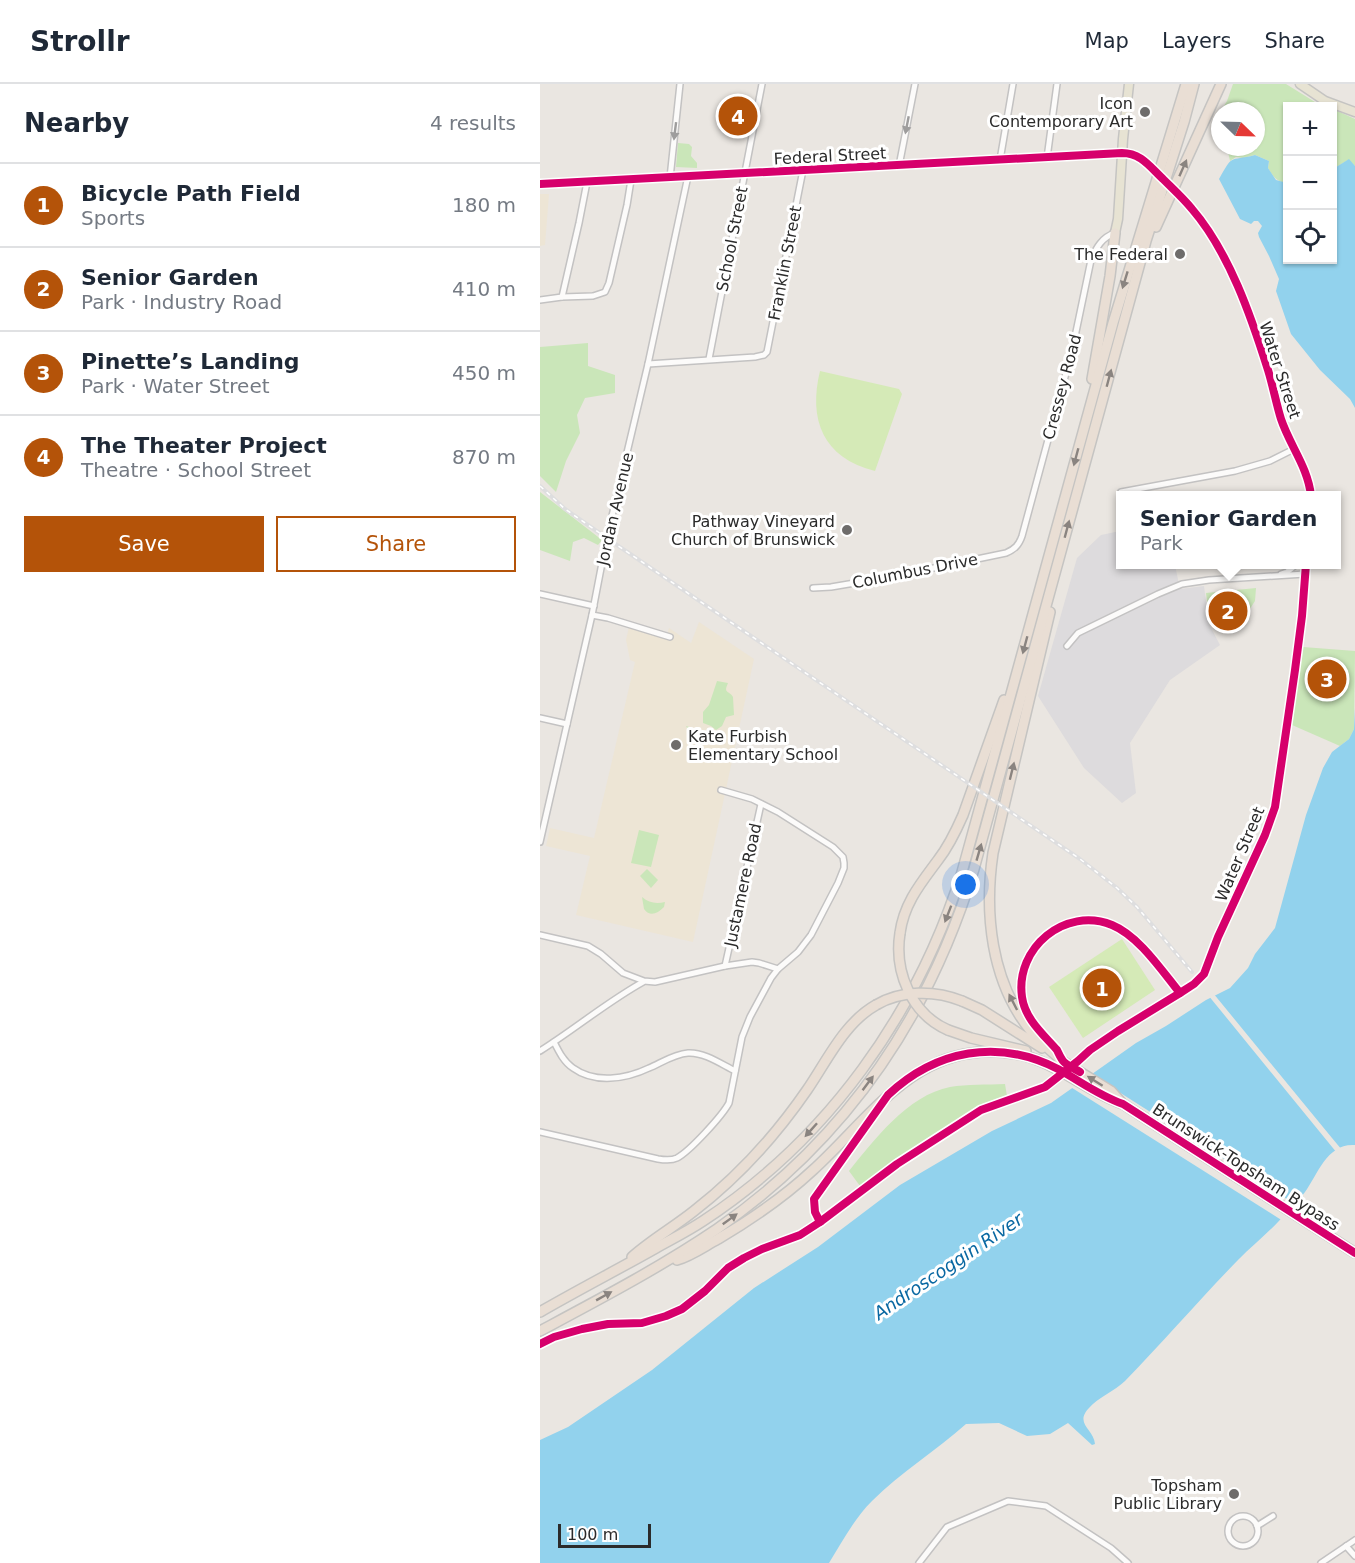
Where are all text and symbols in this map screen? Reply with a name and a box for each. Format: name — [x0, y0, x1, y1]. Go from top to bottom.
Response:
text: Strollr — [30, 25, 130, 58]
text: Map — [1085, 29, 1129, 53]
text: Layers — [1162, 29, 1231, 53]
text: Share — [1264, 29, 1325, 53]
pin: 4 — [718, 93, 758, 138]
place label: Icon Contemporary Art — [989, 94, 1133, 131]
north arrow — [1211, 102, 1265, 156]
map controls — [1283, 102, 1337, 264]
button: + — [1283, 102, 1337, 156]
marker: Icon Contemporary Art — [1138, 105, 1152, 119]
text: Nearby — [24, 108, 129, 138]
text: 4 results — [430, 111, 516, 135]
one-way arrow — [902, 116, 911, 135]
one-way arrow — [670, 121, 679, 140]
street label: Federal Street — [773, 144, 887, 168]
button: − — [1283, 156, 1337, 210]
one-way arrow — [1178, 158, 1188, 176]
text: Bicycle Path Field — [81, 181, 301, 206]
street label: School Street — [712, 185, 752, 293]
text: 1 — [37, 193, 50, 217]
text: 180 m — [452, 193, 516, 217]
street label: Franklin Street — [765, 204, 805, 322]
text: Sports — [81, 206, 145, 230]
button: locate — [1283, 210, 1337, 264]
place label: The Federal — [1073, 245, 1168, 264]
marker: The Federal — [1173, 247, 1187, 261]
text: Senior Garden — [81, 265, 259, 290]
one-way arrow — [1120, 272, 1129, 290]
text: 2 — [37, 277, 50, 301]
text: 410 m — [452, 277, 516, 301]
text: Park · Industry Road — [81, 290, 282, 314]
street label: Water Street — [1255, 319, 1305, 421]
street label: Cressey Road — [1039, 332, 1085, 442]
text: Pinette’s Landing — [81, 349, 300, 374]
text: 3 — [37, 361, 50, 385]
text: 450 m — [452, 361, 516, 385]
one-way arrow — [1105, 368, 1114, 386]
text: Park · Water Street — [81, 374, 270, 398]
text: The Theater Project — [81, 433, 327, 458]
text: 4 — [37, 445, 50, 469]
text: 870 m — [452, 445, 516, 469]
one-way arrow — [1071, 448, 1080, 466]
street label: Jordan Avenue — [593, 451, 637, 568]
text: Theatre · School Street — [81, 458, 311, 482]
popup — [1116, 491, 1341, 569]
text: Senior Garden — [1140, 506, 1317, 531]
place label: Pathway Vineyard Church of Brunswick — [671, 512, 836, 549]
button: Save — [24, 516, 264, 572]
button: Share — [276, 516, 516, 572]
one-way arrow — [1063, 520, 1073, 538]
marker: Pathway Vineyard Church of Brunswick — [840, 523, 854, 537]
text: Park — [1140, 531, 1183, 555]
street label: Columbus Drive — [851, 550, 979, 592]
pin: 2 — [1208, 588, 1248, 634]
one-way arrow — [1019, 636, 1029, 654]
pin: 3 — [1308, 656, 1346, 702]
place label: Kate Furbish Elementary School — [688, 727, 838, 764]
marker: Kate Furbish Elementary School — [669, 738, 683, 752]
one-way arrow — [1007, 762, 1017, 781]
street label: Water Street — [1212, 804, 1268, 904]
street label: Justamere Road — [720, 821, 765, 950]
one-way arrow — [975, 843, 984, 861]
your location — [951, 870, 980, 899]
one-way arrow — [943, 905, 952, 923]
pin: 1 — [1082, 966, 1122, 1010]
one-way arrow — [1008, 994, 1018, 1011]
one-way arrow — [862, 1075, 875, 1091]
one-way arrow — [1087, 1075, 1103, 1086]
street label: Brunswick-Topsham Bypass — [1149, 1099, 1343, 1235]
one-way arrow — [804, 1123, 818, 1138]
water label: Androscoggin River — [869, 1207, 1028, 1324]
one-way arrow — [722, 1214, 737, 1226]
one-way arrow — [595, 1291, 612, 1301]
place label: Topsham Public Library — [1114, 1476, 1222, 1513]
marker: Topsham Public Library — [1227, 1487, 1241, 1501]
scale bar — [558, 1521, 651, 1548]
text: 100 m — [567, 1525, 618, 1544]

